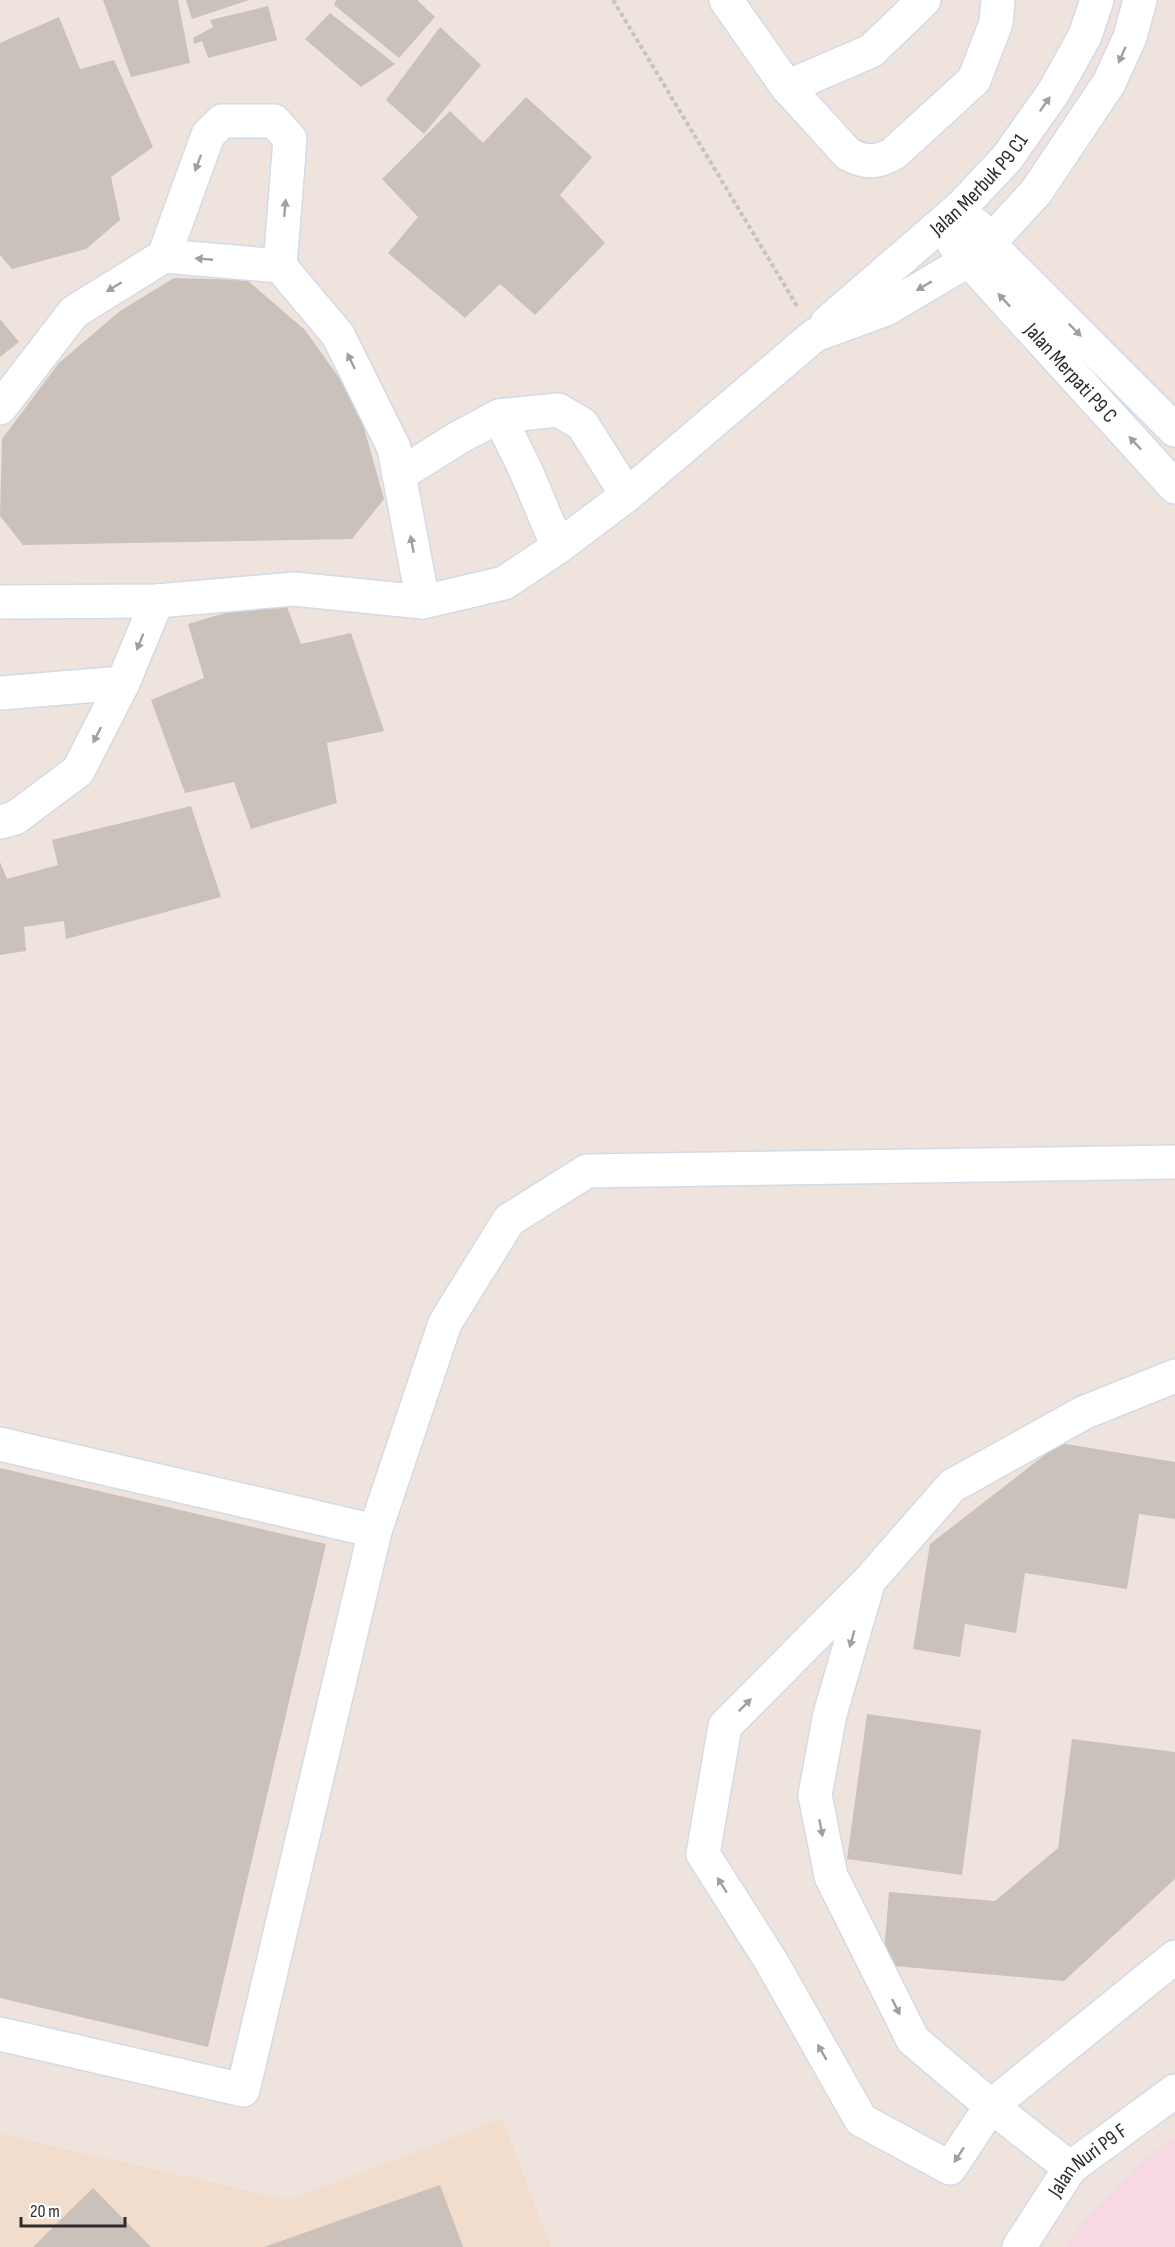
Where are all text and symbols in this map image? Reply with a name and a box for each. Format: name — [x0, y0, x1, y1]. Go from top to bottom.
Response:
one-way arrow — [1117, 47, 1126, 64]
one-way arrow — [1039, 96, 1051, 112]
street label: Jalan Merbuk P9 C1 — [924, 128, 1033, 241]
one-way arrow — [193, 154, 202, 172]
one-way arrow — [280, 198, 290, 217]
one-way arrow — [195, 255, 214, 264]
one-way arrow — [916, 281, 932, 292]
one-way arrow — [106, 282, 122, 293]
one-way arrow — [997, 293, 1011, 307]
street label: Jalan Merpati P9 C — [1019, 317, 1123, 428]
one-way arrow — [1067, 322, 1081, 336]
one-way arrow — [346, 352, 356, 369]
one-way arrow — [1129, 437, 1143, 451]
one-way arrow — [407, 535, 416, 554]
one-way arrow — [135, 633, 144, 651]
one-way arrow — [92, 727, 101, 744]
one-way arrow — [847, 1630, 856, 1648]
one-way arrow — [738, 1699, 752, 1713]
one-way arrow — [817, 1819, 826, 1838]
one-way arrow — [717, 1876, 728, 1893]
one-way arrow — [891, 1999, 901, 2016]
one-way arrow — [817, 2044, 828, 2060]
street label: Jalan Nuri P9 F — [1042, 2118, 1132, 2202]
one-way arrow — [953, 2146, 965, 2162]
scale bar — [21, 2190, 124, 2228]
text: 20 m — [30, 2201, 60, 2222]

